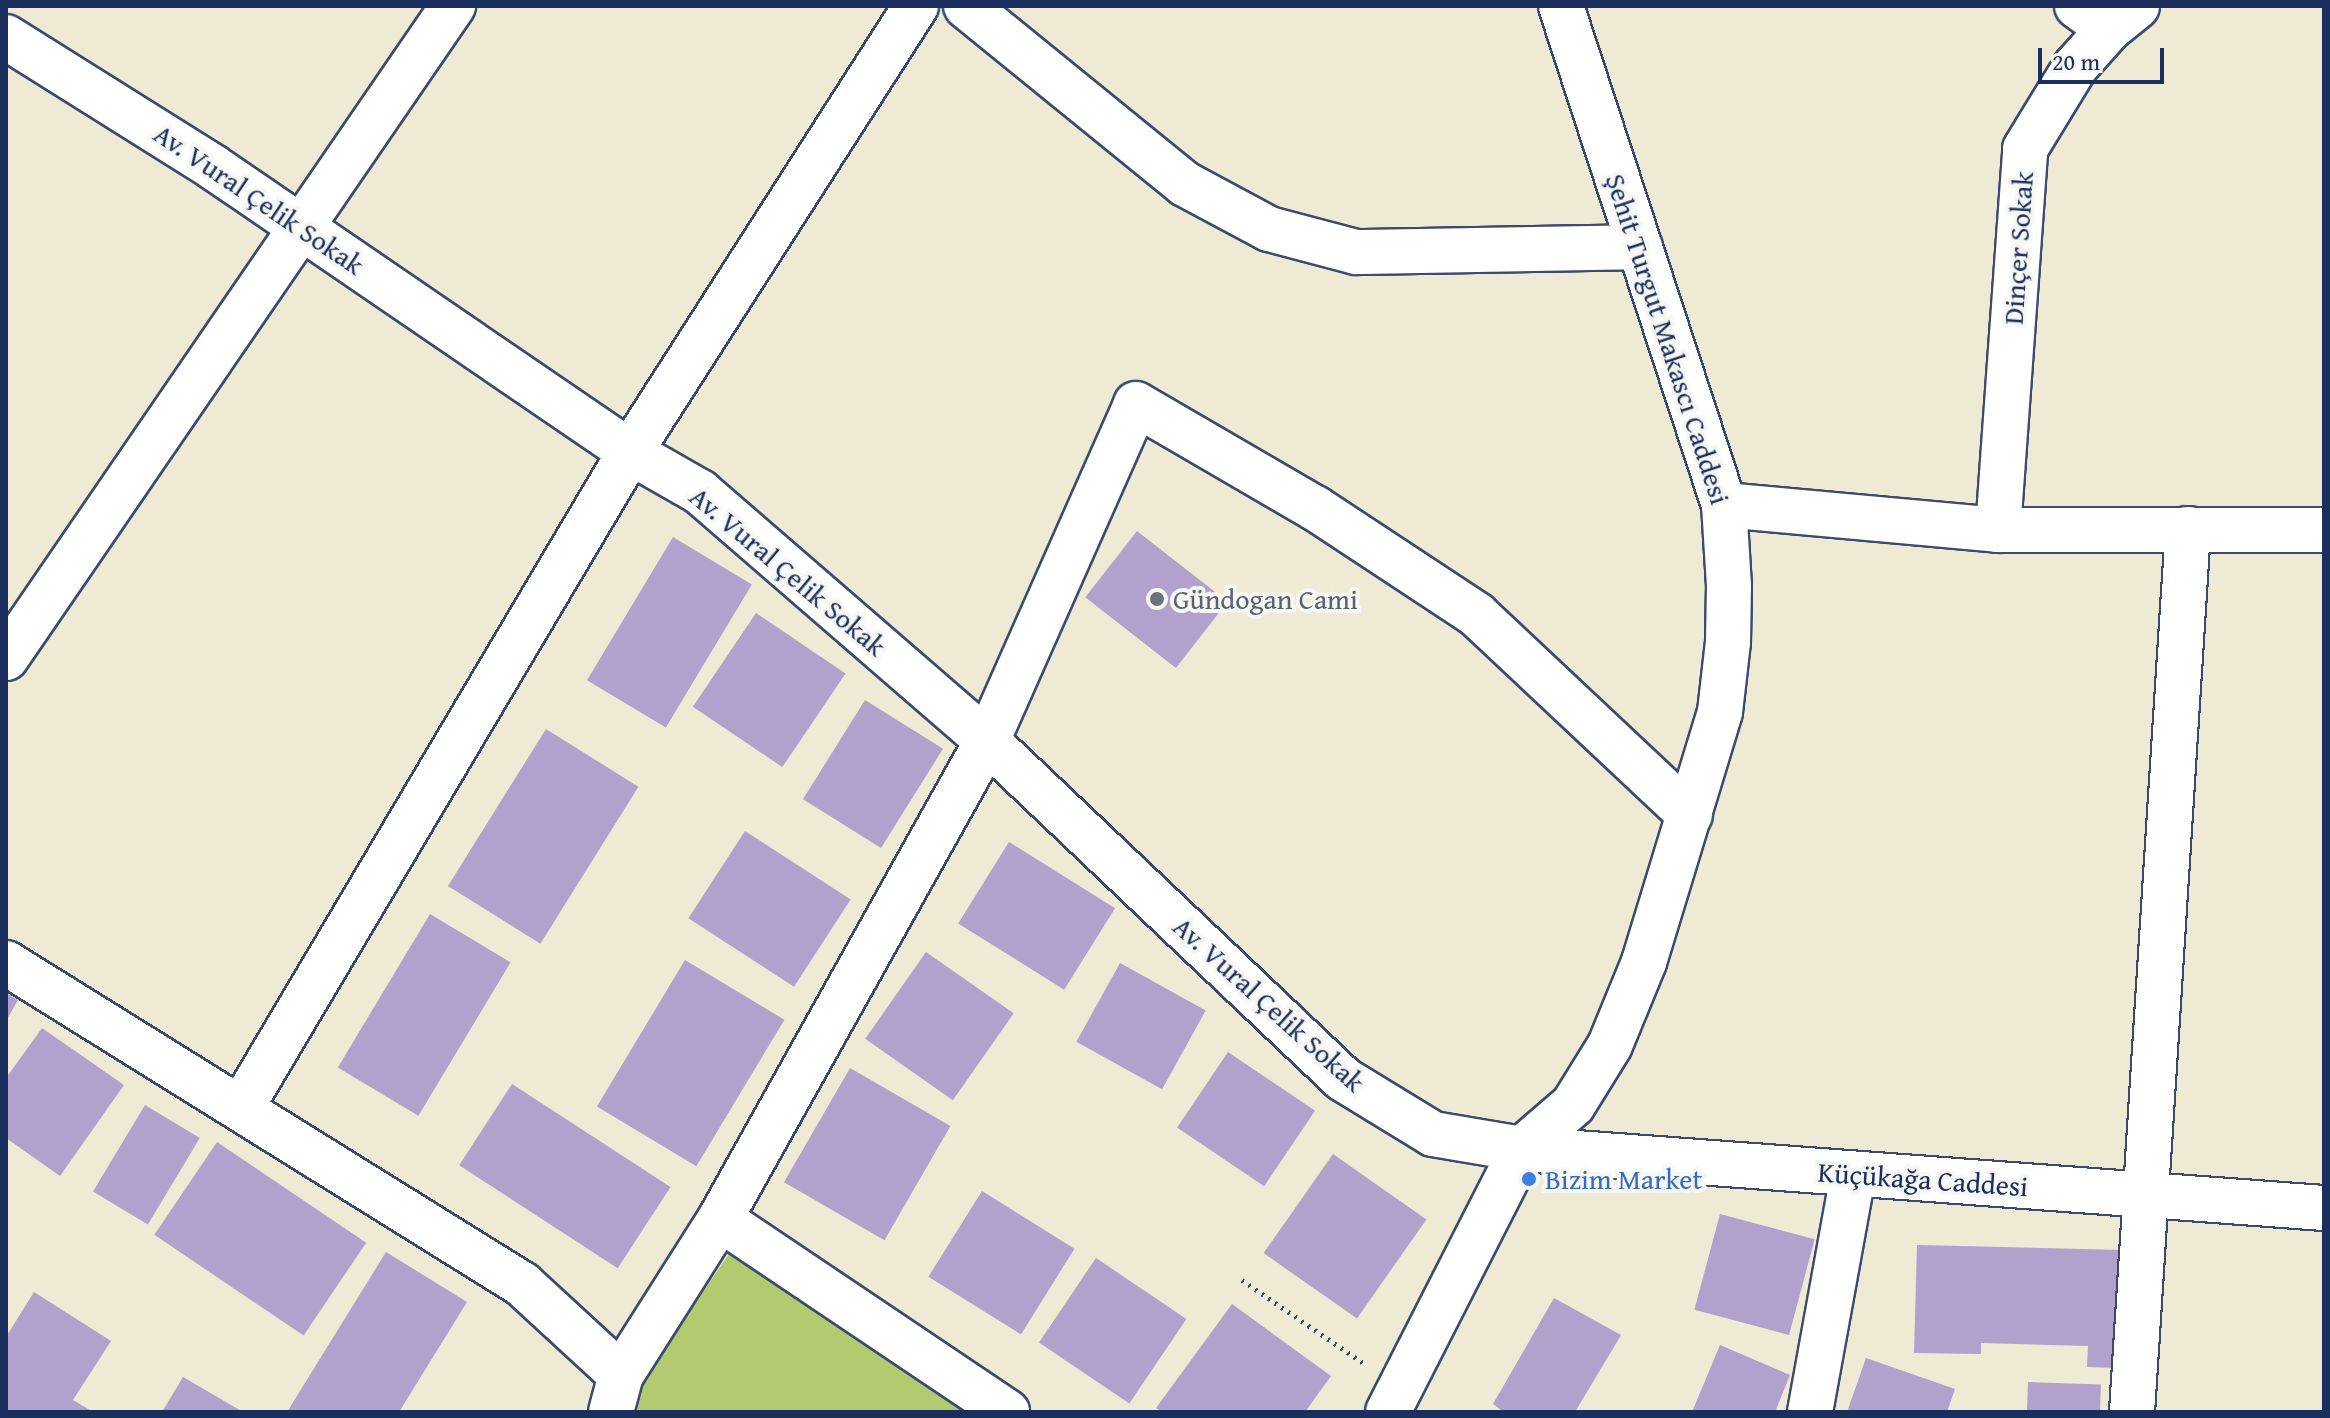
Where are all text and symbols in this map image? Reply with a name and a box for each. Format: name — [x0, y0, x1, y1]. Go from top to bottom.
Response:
scale bar — [2042, 32, 2168, 82]
text: 20 m — [2052, 44, 2100, 79]
street label: Av. Vural Çelik Sokak — [148, 116, 370, 282]
street label: Şehit Turgut Makascı Caddesi — [1599, 169, 1737, 509]
street label: Dinçer Sokak — [1996, 170, 2040, 326]
street label: Av. Vural Çelik Sokak — [683, 479, 893, 663]
place label: Gündogan Cami — [1173, 582, 1358, 616]
marker: Gündogan Cami — [1148, 590, 1166, 608]
street label: Av. Vural Çelik Sokak — [1166, 909, 1372, 1099]
street label: Küçükağa Caddesi — [1817, 1155, 2029, 1203]
place label: Bizim Market — [1545, 1162, 1702, 1196]
marker: Bizim Market — [1520, 1170, 1538, 1188]

